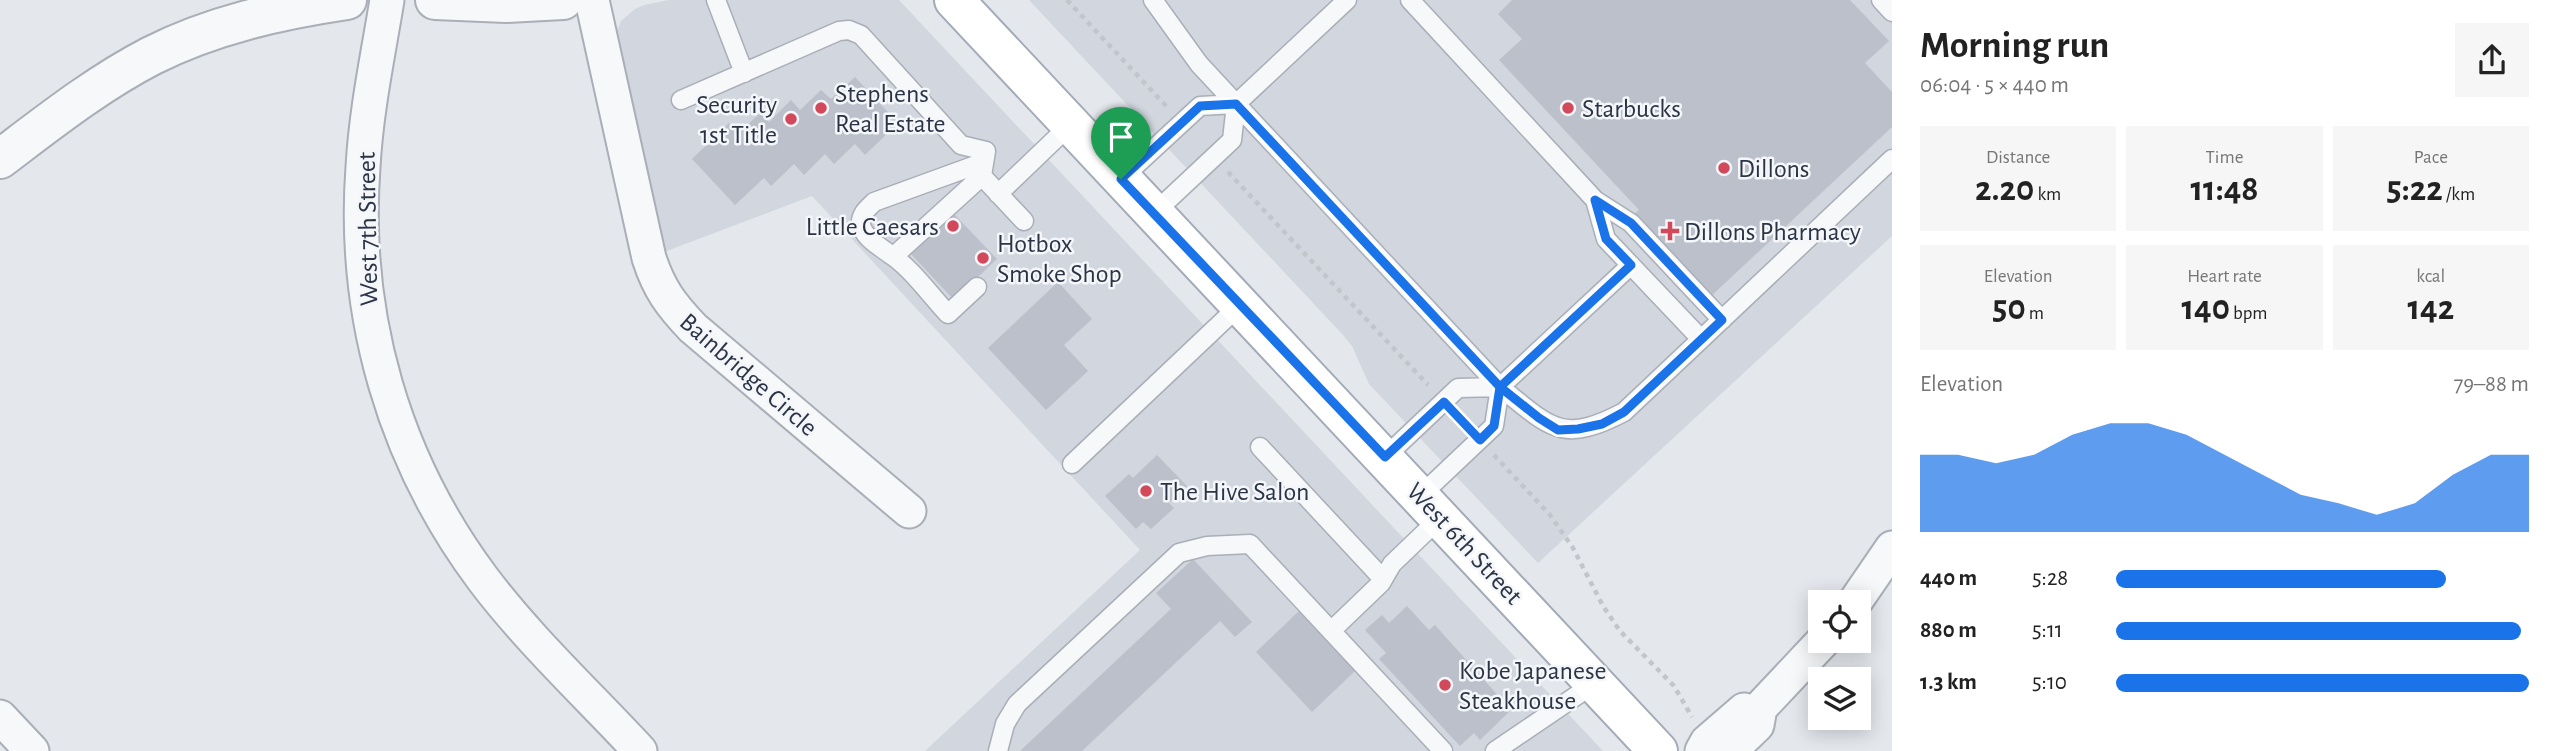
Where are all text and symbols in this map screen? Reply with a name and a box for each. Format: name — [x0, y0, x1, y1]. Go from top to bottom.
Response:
button: share — [2455, 23, 2529, 97]
text: Morning run — [1920, 27, 2109, 65]
text: 06:04 · 5 × 440 m — [1920, 74, 2069, 97]
place label: Stephens Real Estate — [835, 81, 946, 137]
place label: Security 1st Title — [696, 92, 777, 148]
place label: Starbucks — [1582, 96, 1681, 122]
marker: Stephens Real Estate — [813, 100, 829, 116]
marker: Starbucks — [1560, 100, 1576, 116]
pin — [1091, 107, 1151, 179]
marker: Security 1st Title — [783, 111, 799, 127]
icon: arrive — [1102, 118, 1140, 156]
text: Distance — [1986, 148, 2050, 167]
text: Time — [2206, 148, 2243, 167]
text: Pace — [2414, 148, 2448, 167]
street label: West 7th Street — [354, 152, 382, 306]
place label: Dillons — [1738, 156, 1809, 182]
marker: Dillons — [1716, 160, 1732, 176]
text: 2.20 — [1975, 172, 2034, 207]
text: 11:48 — [2190, 172, 2259, 207]
text: 5:22 — [2387, 172, 2443, 207]
text: km — [2034, 185, 2061, 204]
text: /km — [2443, 185, 2475, 204]
place label: Little Caesars — [806, 214, 939, 240]
marker: Little Caesars — [945, 218, 961, 234]
place label: Dillons Pharmacy — [1684, 219, 1861, 245]
marker: Dillons Pharmacy — [1662, 223, 1678, 239]
place label: Hotbox Smoke Shop — [997, 231, 1122, 287]
marker: Hotbox Smoke Shop — [975, 250, 991, 266]
text: Elevation — [1984, 267, 2053, 286]
text: Heart rate — [2187, 267, 2262, 286]
text: kcal — [2416, 267, 2445, 286]
text: 50 — [1992, 291, 2026, 326]
text: 140 — [2181, 291, 2230, 326]
text: 142 — [2407, 291, 2454, 326]
text: m — [2026, 304, 2044, 323]
text: bpm — [2230, 304, 2268, 323]
street label: Bainbridge Circle — [675, 308, 822, 441]
text: Elevation — [1920, 373, 2003, 396]
text: 79–88 m — [2454, 373, 2529, 396]
street label: West 6th Street — [1402, 478, 1527, 610]
place label: The Hive Salon — [1160, 479, 1309, 505]
marker: The Hive Salon — [1138, 483, 1154, 499]
text: 440 m — [1920, 567, 1977, 590]
text: 5:28 — [2032, 567, 2068, 590]
map controls — [1808, 590, 1871, 730]
button: locate — [1808, 590, 1871, 653]
text: 880 m — [1920, 619, 1977, 642]
text: 5:11 — [2032, 619, 2063, 642]
place label: Kobe Japanese Steakhouse — [1459, 658, 1607, 714]
button: layers — [1808, 667, 1871, 730]
text: 1.3 km — [1920, 671, 1977, 694]
text: 5:10 — [2032, 671, 2067, 694]
marker: Kobe Japanese Steakhouse — [1437, 677, 1453, 693]

